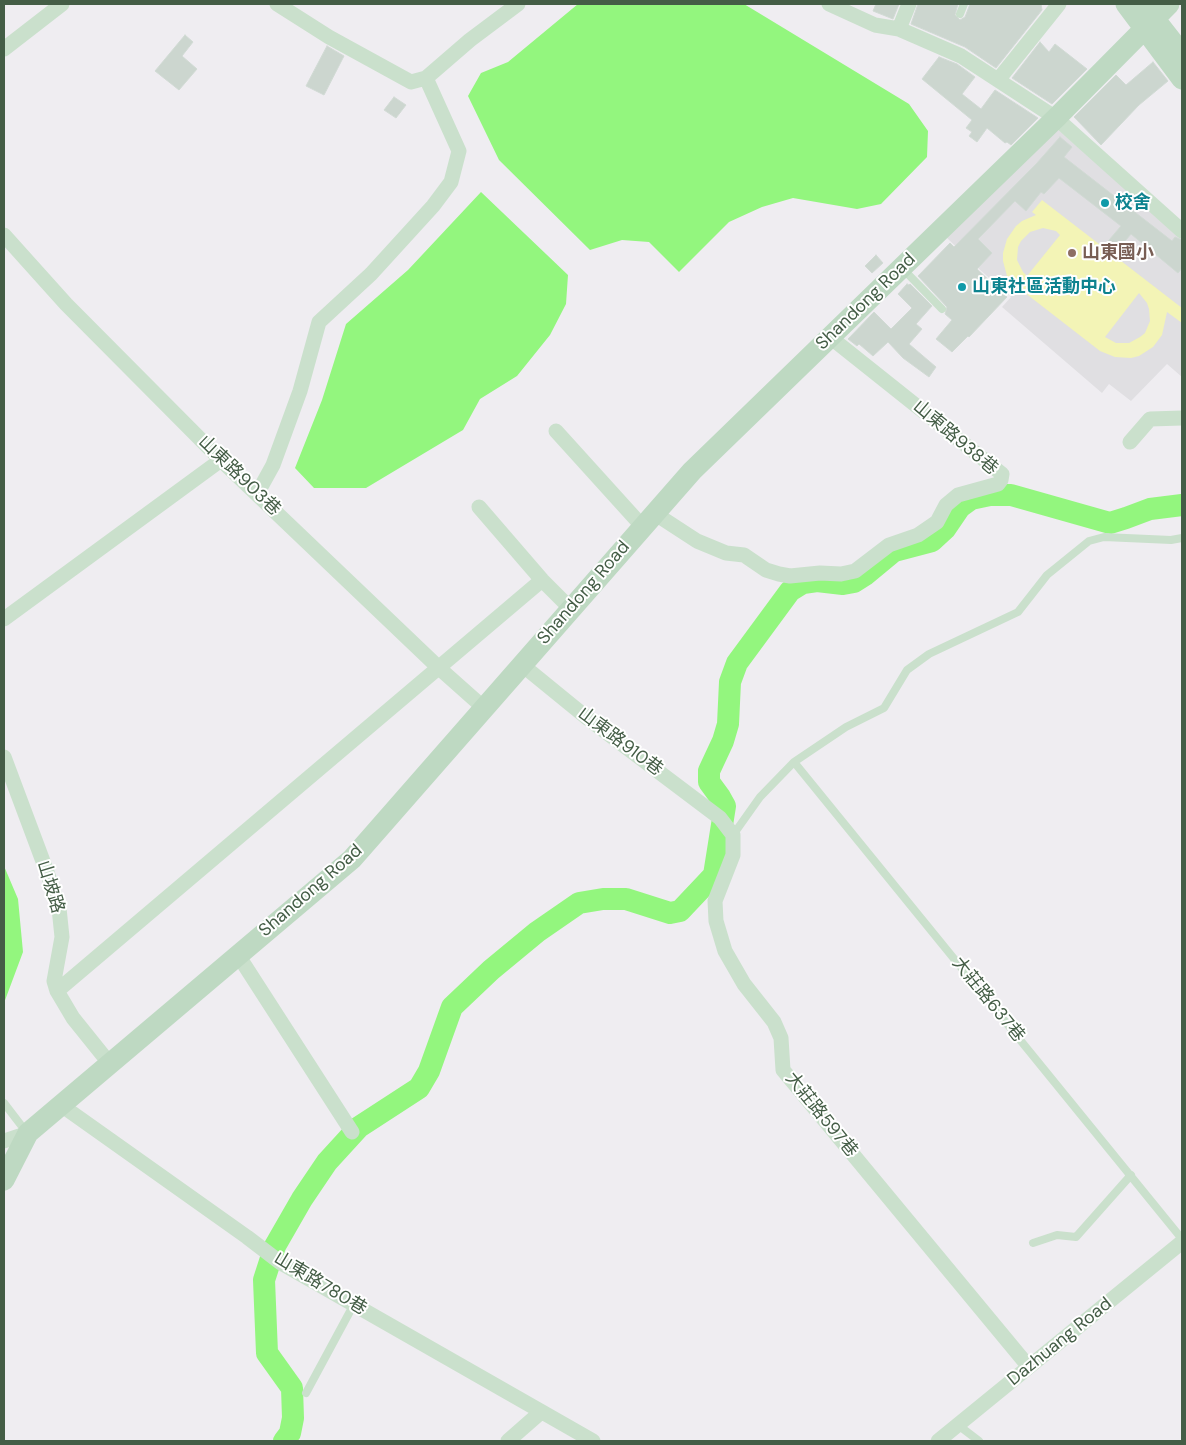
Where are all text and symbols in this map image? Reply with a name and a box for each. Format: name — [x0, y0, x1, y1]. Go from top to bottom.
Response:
place label: 校舍 — [1115, 192, 1151, 214]
marker: 校舍 — [1099, 197, 1111, 209]
place label: 山東國小 — [1082, 242, 1154, 264]
marker: 山東國小 — [1066, 247, 1078, 259]
street label: Shandong Road — [812, 249, 920, 355]
place label: 山東社區活動中心 — [972, 276, 1116, 298]
marker: 山東社區活動中心 — [956, 281, 968, 293]
street label: 山東路938巷 — [908, 396, 1002, 480]
street label: 山東路903巷 — [193, 431, 285, 521]
street label: Shandong Road — [533, 537, 635, 649]
street label: 山東路910巷 — [573, 703, 667, 781]
street label: Shandong Road — [255, 840, 367, 942]
street label: 山坡路 — [32, 858, 68, 916]
street label: 大莊路637巷 — [947, 953, 1029, 1047]
street label: 大莊路597巷 — [780, 1068, 862, 1162]
street label: 山東路780巷 — [270, 1248, 370, 1320]
street label: Dazhuang Road — [1003, 1293, 1117, 1391]

